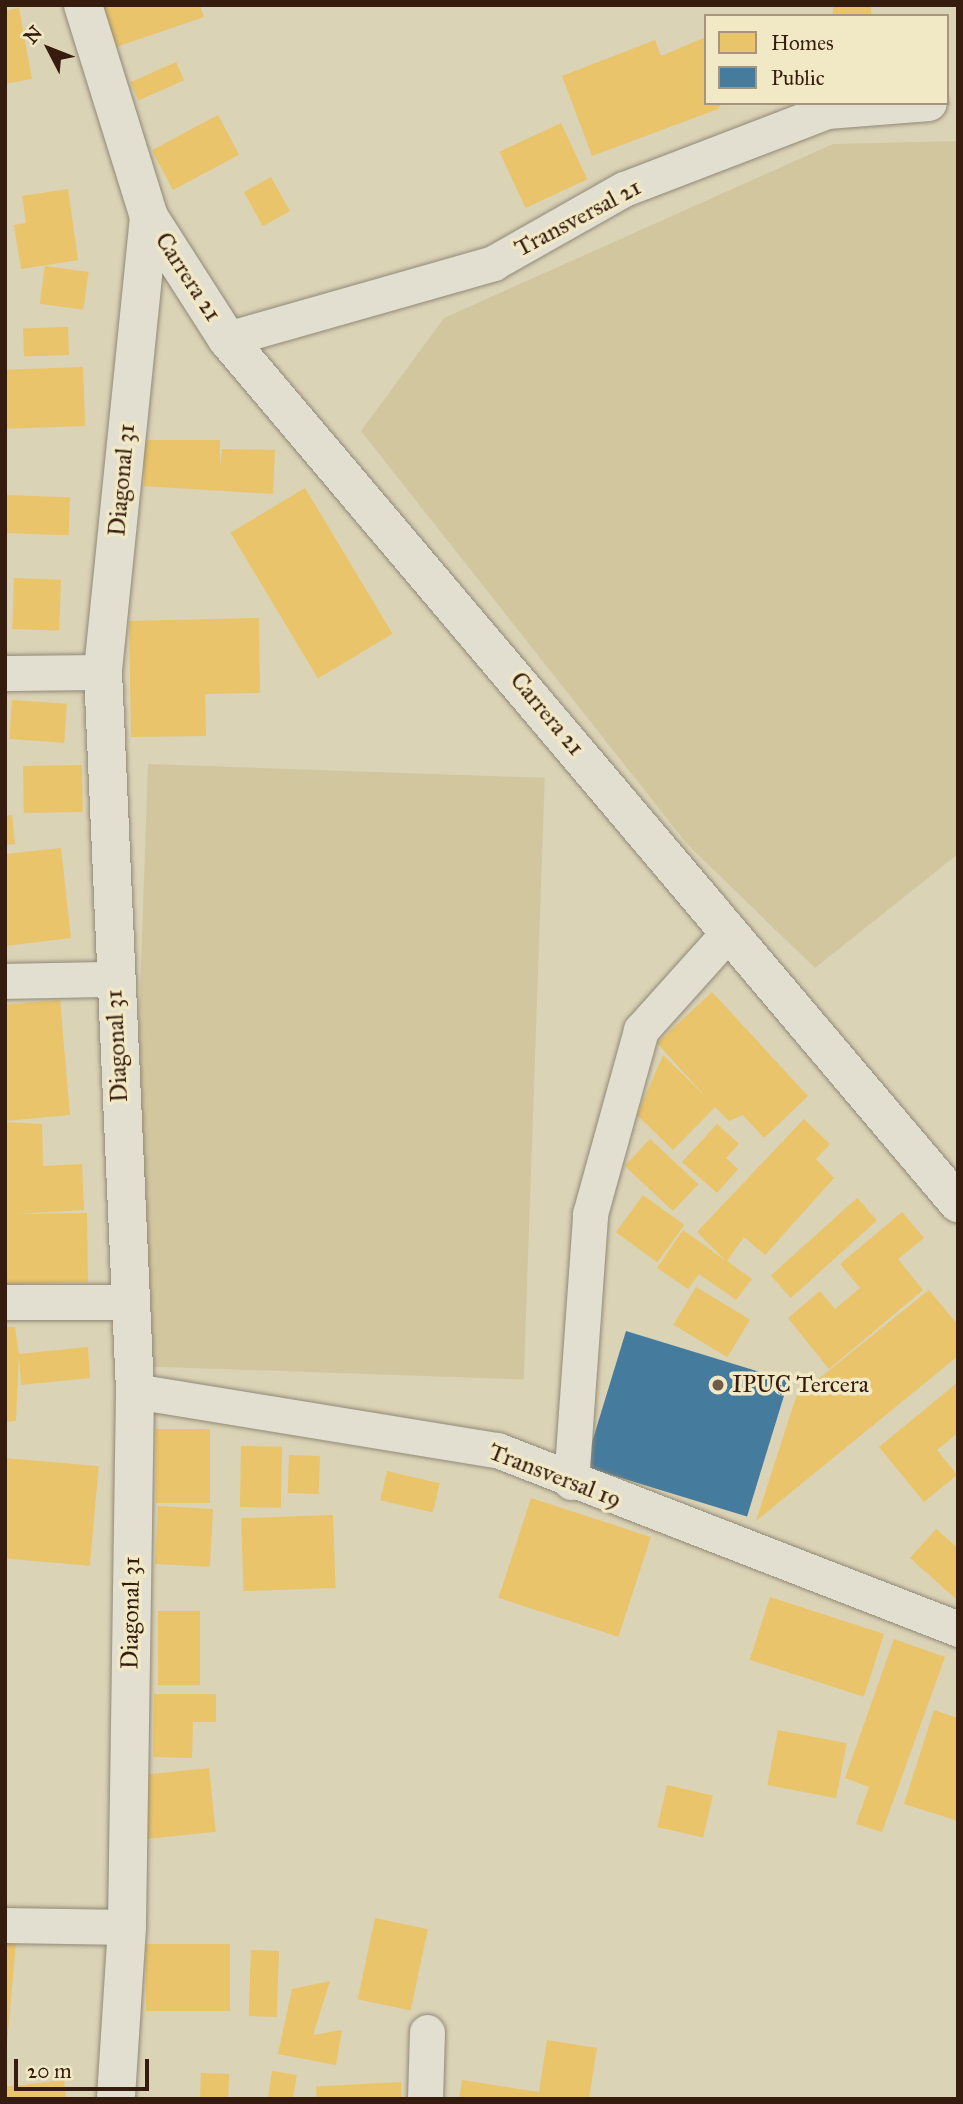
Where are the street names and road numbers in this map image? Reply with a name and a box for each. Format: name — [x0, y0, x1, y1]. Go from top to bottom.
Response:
street label: Transversal 21 — [510, 173, 646, 263]
street label: Carrera 21 — [149, 227, 227, 327]
street label: Diagonal 31 — [103, 422, 141, 538]
street label: Carrera 21 — [504, 666, 590, 762]
street label: Diagonal 31 — [100, 989, 134, 1103]
street label: Transversal 19 — [485, 1438, 625, 1514]
street label: Diagonal 31 — [116, 1556, 146, 1670]

